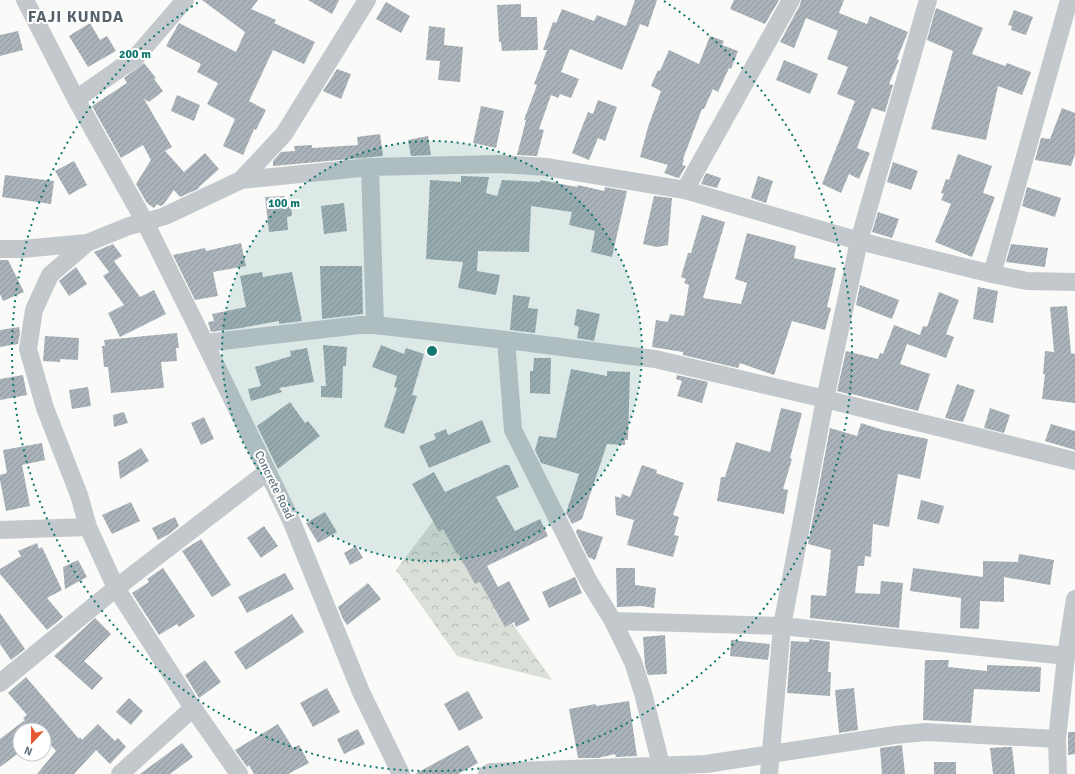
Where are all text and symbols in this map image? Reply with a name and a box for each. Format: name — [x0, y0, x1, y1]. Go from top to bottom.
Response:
district label: FAJI KUNDA — [28, 7, 124, 27]
text: 200 m — [119, 47, 151, 62]
text: 100 m — [268, 196, 300, 211]
centre of rings — [425, 344, 439, 358]
street label: Concrete Road — [251, 448, 297, 522]
north arrow — [12, 722, 52, 762]
text: N — [22, 743, 34, 758]

